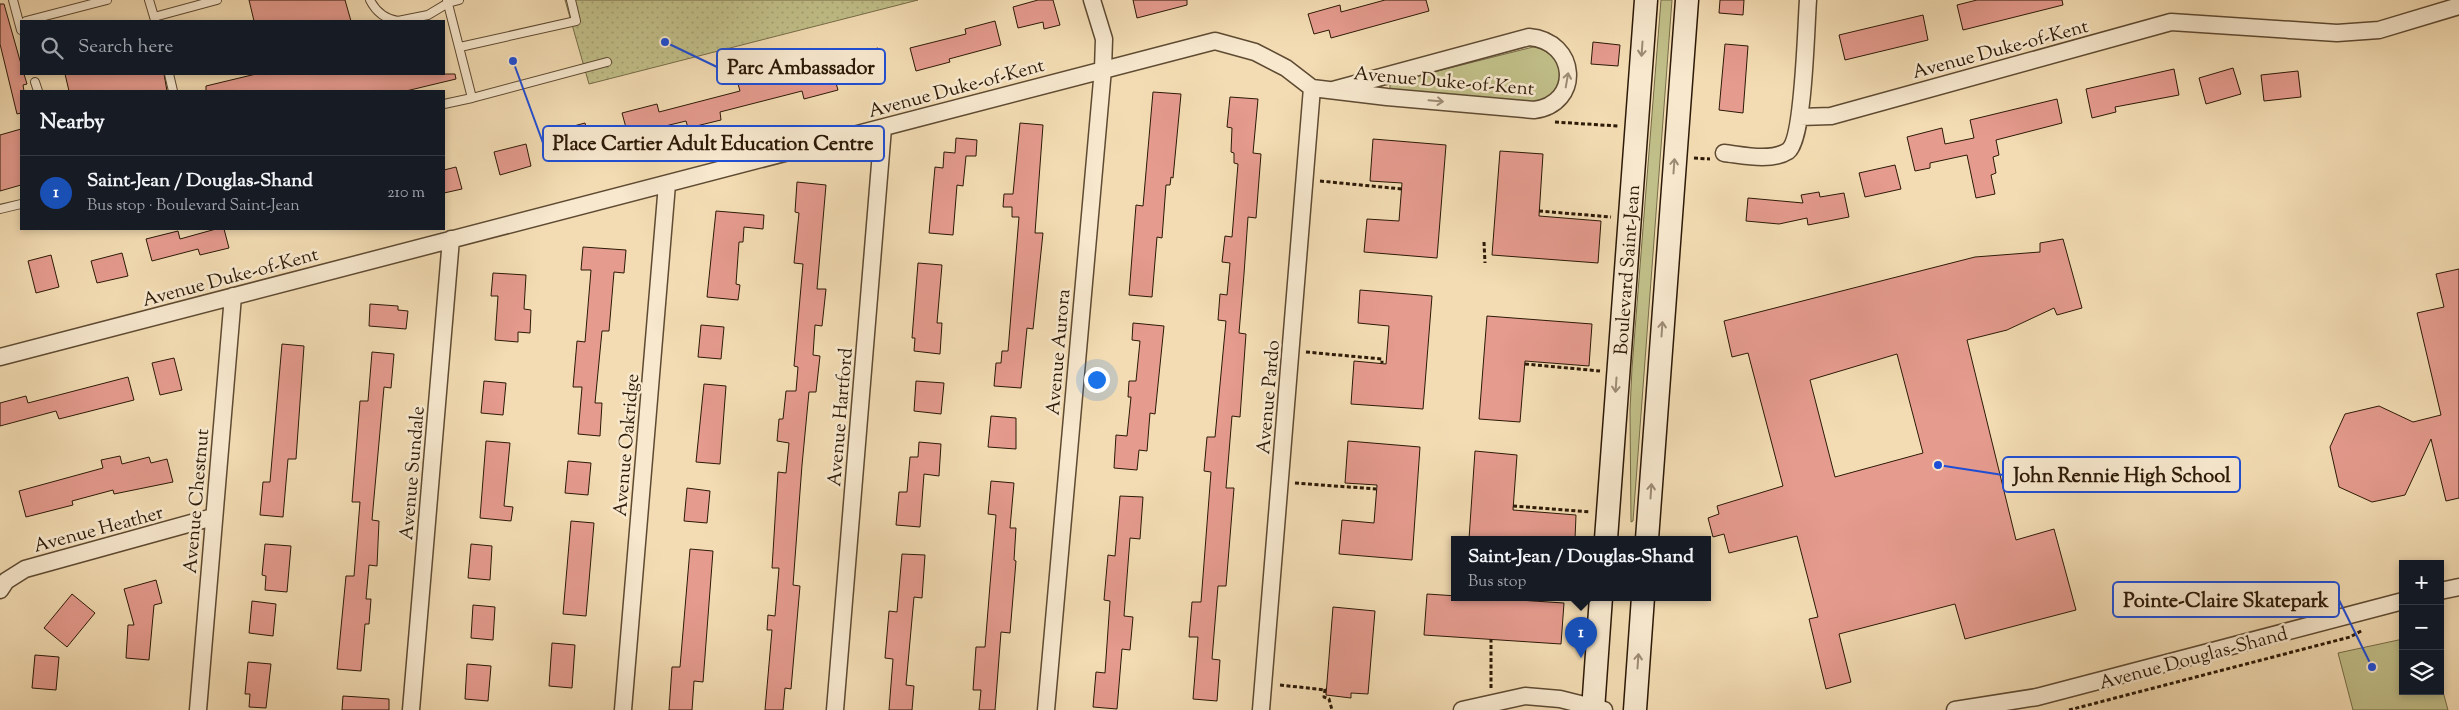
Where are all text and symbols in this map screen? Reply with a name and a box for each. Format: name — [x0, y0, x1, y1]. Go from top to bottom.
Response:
street label: Avenue Duke-of-Kent — [1910, 14, 2092, 87]
search box — [20, 20, 445, 75]
icon: search — [38, 34, 66, 62]
text: Search here — [78, 34, 173, 61]
one-way arrow — [1637, 40, 1647, 56]
callout: Parc Ambassador — [717, 49, 885, 84]
street label: Avenue Duke-of-Kent — [866, 53, 1048, 126]
text: Parc Ambassador — [727, 55, 875, 84]
street label: Avenue Duke-of-Kent — [1352, 61, 1536, 104]
one-way arrow — [1562, 72, 1572, 88]
one-way arrow — [1427, 97, 1443, 106]
text: Nearby — [40, 108, 105, 138]
callout: Place Cartier Adult Education Centre — [543, 126, 884, 161]
text: Place Cartier Adult Education Centre — [553, 131, 873, 160]
one-way arrow — [1670, 159, 1679, 175]
text: Saint-Jean / Douglas-Shand — [87, 168, 313, 195]
text: 1 — [53, 182, 59, 205]
text: 210 m — [387, 182, 425, 205]
street label: Boulevard Saint-Jean — [1609, 184, 1648, 356]
text: Bus stop · Boulevard Saint-Jean — [87, 195, 300, 218]
street label: Avenue Duke-of-Kent — [140, 242, 322, 315]
street label: Avenue Aurora — [1041, 288, 1078, 416]
one-way arrow — [1658, 321, 1667, 337]
street label: Avenue Pardo — [1251, 339, 1288, 455]
street label: Avenue Hartford — [822, 346, 861, 488]
your location — [1084, 367, 1110, 393]
street label: Avenue Oakridge — [608, 372, 647, 518]
one-way arrow — [1612, 377, 1621, 393]
street label: Avenue Sundale — [394, 405, 433, 541]
street label: Avenue Chestnut — [178, 427, 217, 575]
callout: John Rennie High School — [2003, 457, 2240, 492]
text: John Rennie High School — [2011, 463, 2231, 492]
one-way arrow — [1646, 483, 1655, 499]
street label: Avenue Heather — [31, 500, 167, 561]
popup — [1451, 536, 1711, 601]
text: Saint-Jean / Douglas-Shand — [1468, 544, 1694, 571]
map controls — [2399, 560, 2444, 695]
button: + — [2399, 560, 2444, 605]
text: Bus stop — [1468, 571, 1526, 594]
callout: Pointe-Claire Skatepark — [2113, 582, 2339, 617]
text: Pointe-Claire Skatepark — [2123, 588, 2329, 617]
button: − — [2399, 605, 2444, 650]
pin: 1 — [1565, 617, 1597, 658]
street label: Avenue Douglas-Shand — [2096, 621, 2291, 698]
button: layers — [2399, 650, 2444, 695]
one-way arrow — [1634, 654, 1643, 670]

